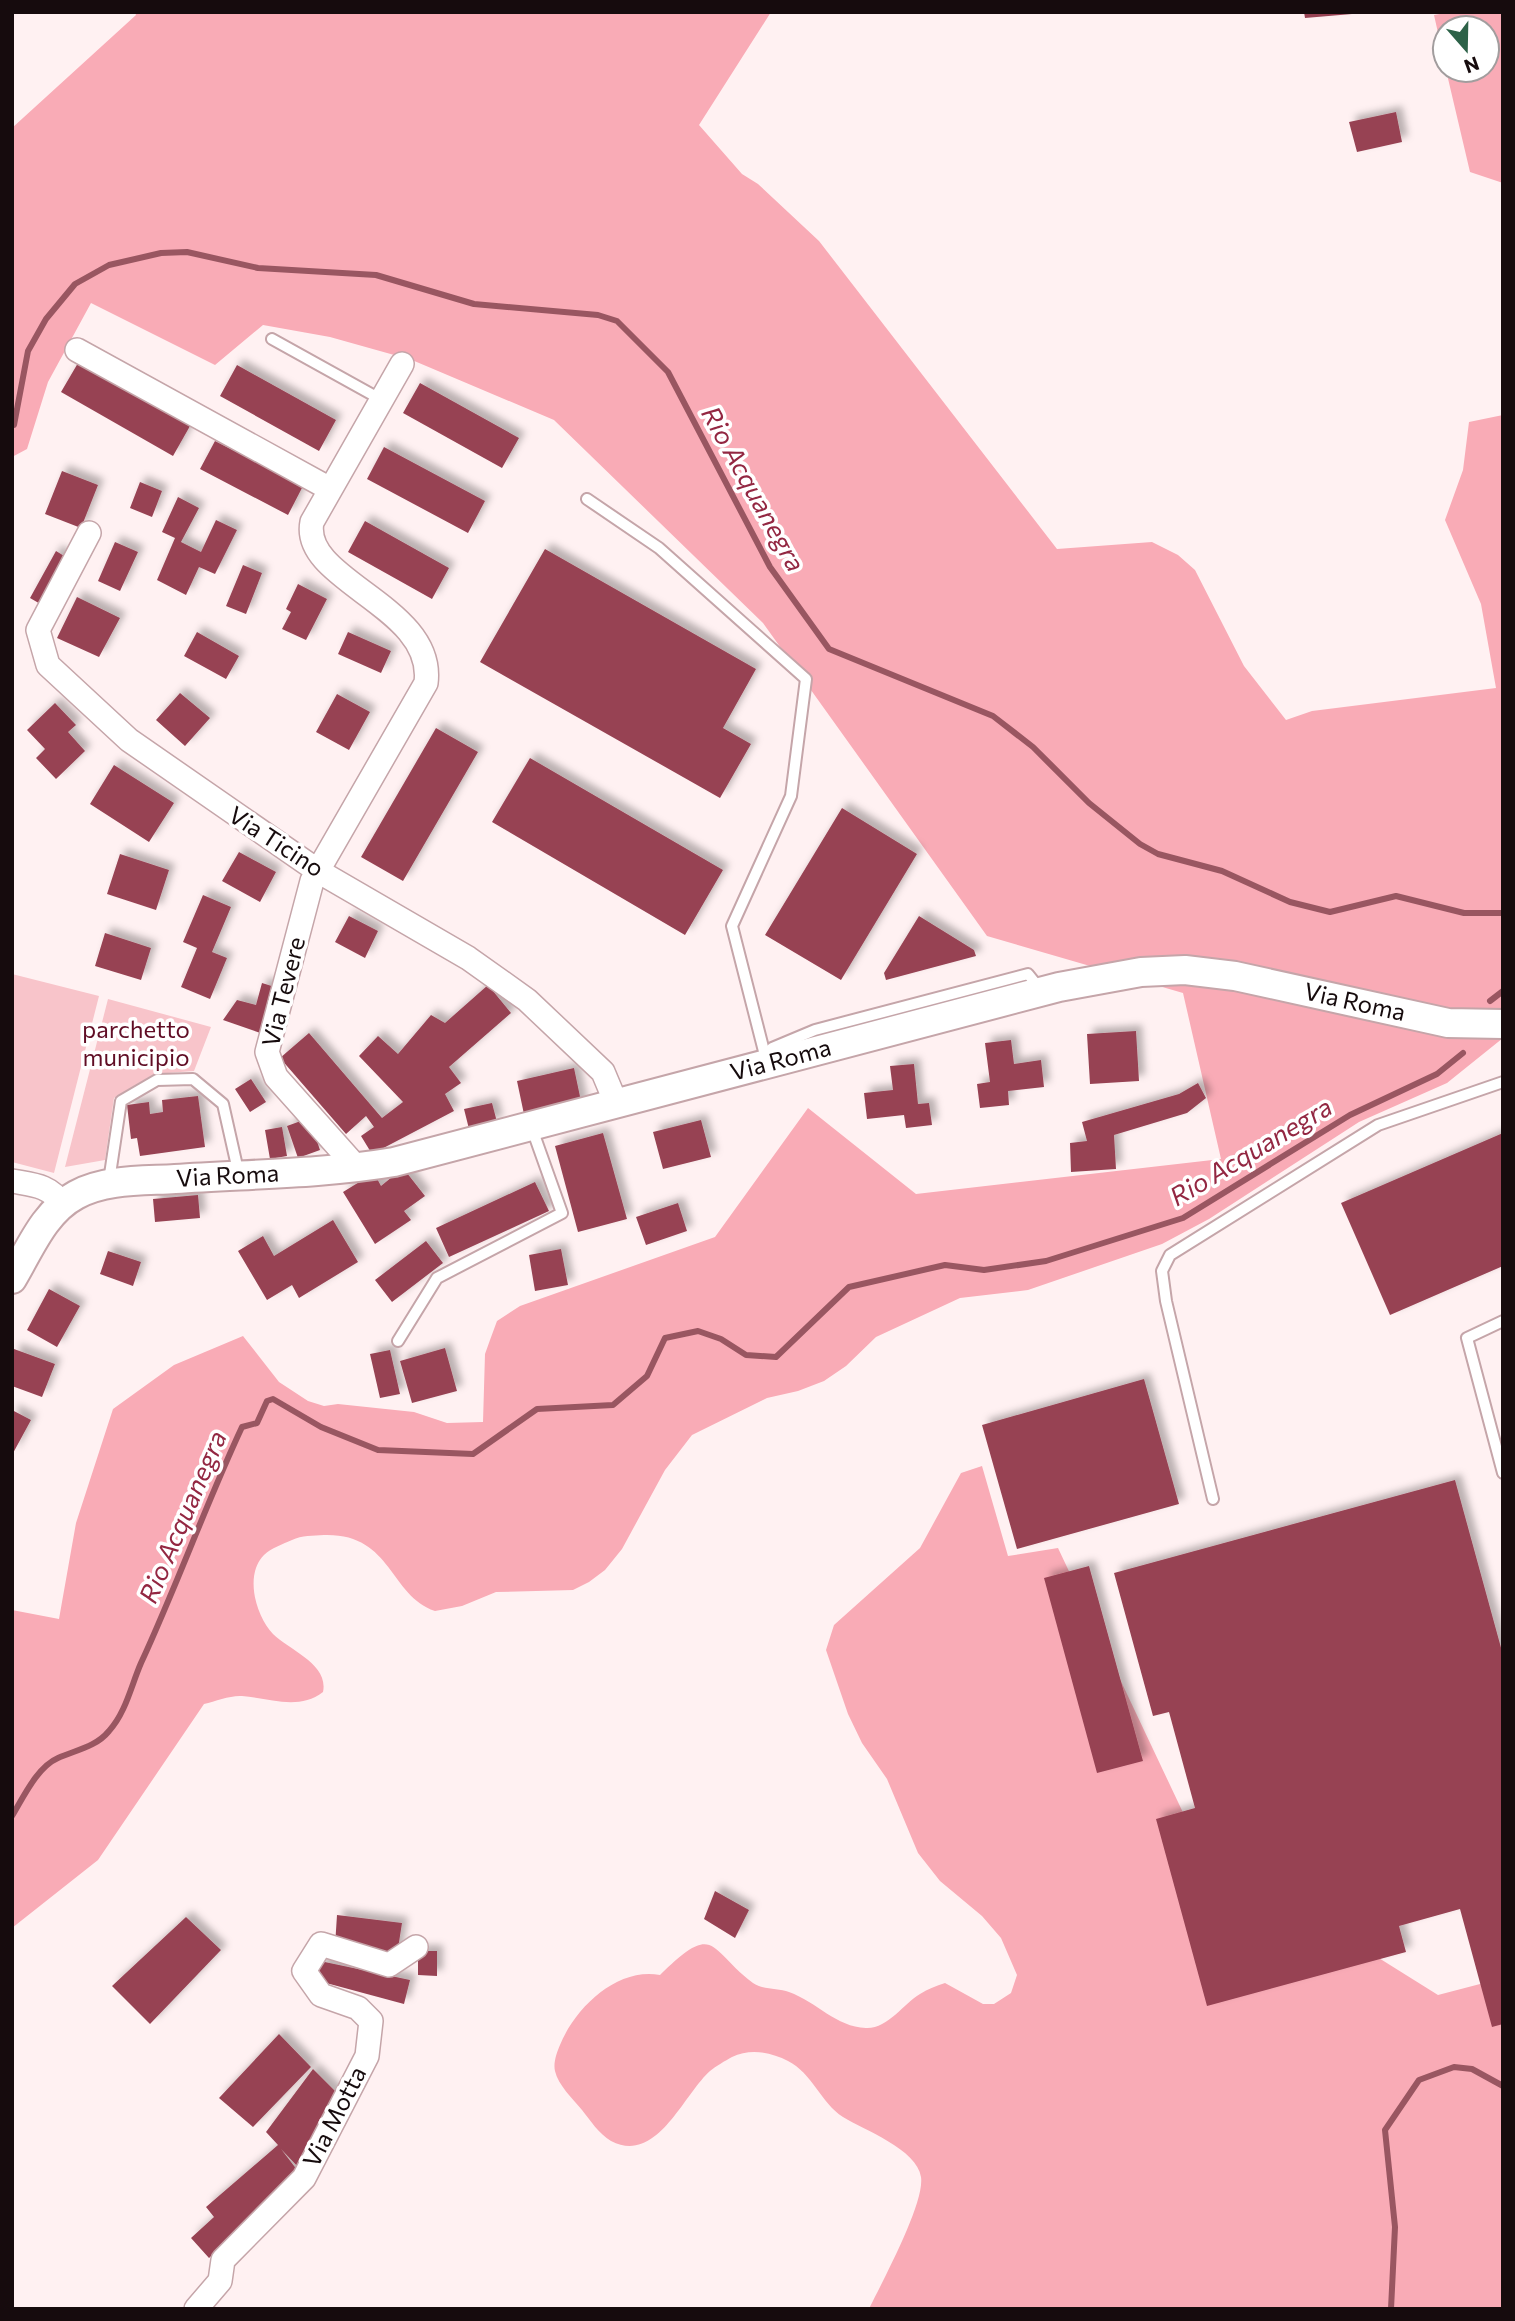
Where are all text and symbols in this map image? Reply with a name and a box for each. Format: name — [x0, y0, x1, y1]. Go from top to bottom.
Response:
north arrow — [1431, 14, 1501, 84]
text: N — [1461, 52, 1483, 79]
water label: Rio Acquanegra — [696, 400, 812, 576]
street label: Via Ticino — [224, 799, 330, 882]
street label: Via Tevere — [255, 934, 310, 1050]
street label: Via Roma — [1302, 976, 1408, 1026]
park label: parchetto municipio — [82, 1014, 190, 1071]
street label: Via Roma — [727, 1032, 834, 1086]
water label: Rio Acquanegra — [1163, 1090, 1337, 1211]
street label: Via Roma — [175, 1157, 280, 1192]
water label: Rio Acquanegra — [131, 1426, 232, 1607]
street label: Via Motta — [296, 2061, 371, 2172]

